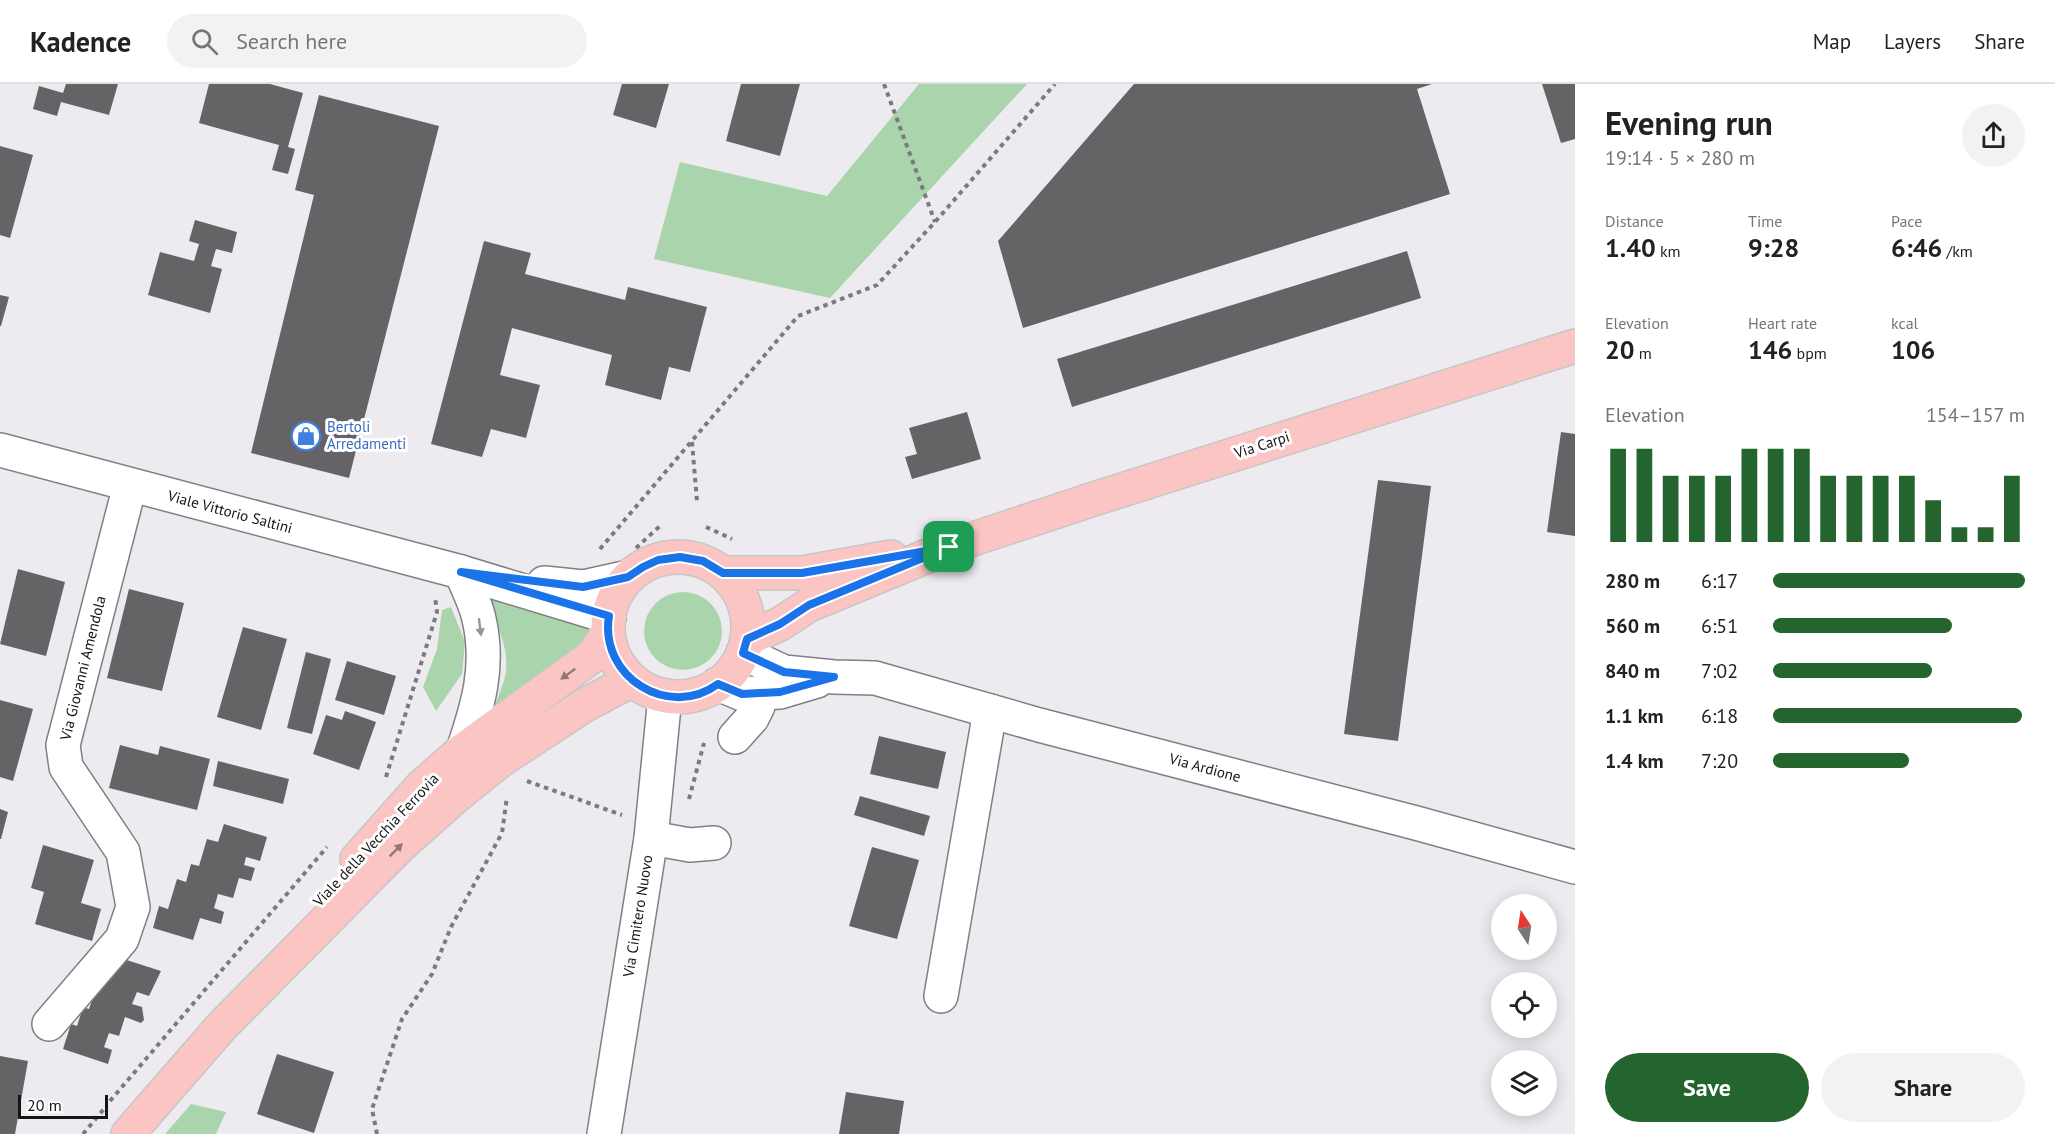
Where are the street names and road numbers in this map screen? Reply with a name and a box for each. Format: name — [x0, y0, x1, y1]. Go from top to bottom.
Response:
street label: Via Carpi — [1231, 427, 1292, 463]
street label: Viale Vittorio Saltini — [165, 485, 295, 537]
street label: Via Giovanni Amendola — [55, 594, 110, 743]
street label: Via Ardione — [1166, 749, 1243, 786]
street label: Viale della Vecchia Ferrovia — [308, 769, 442, 911]
street label: Via Cimitero Nuovo — [618, 853, 657, 979]

